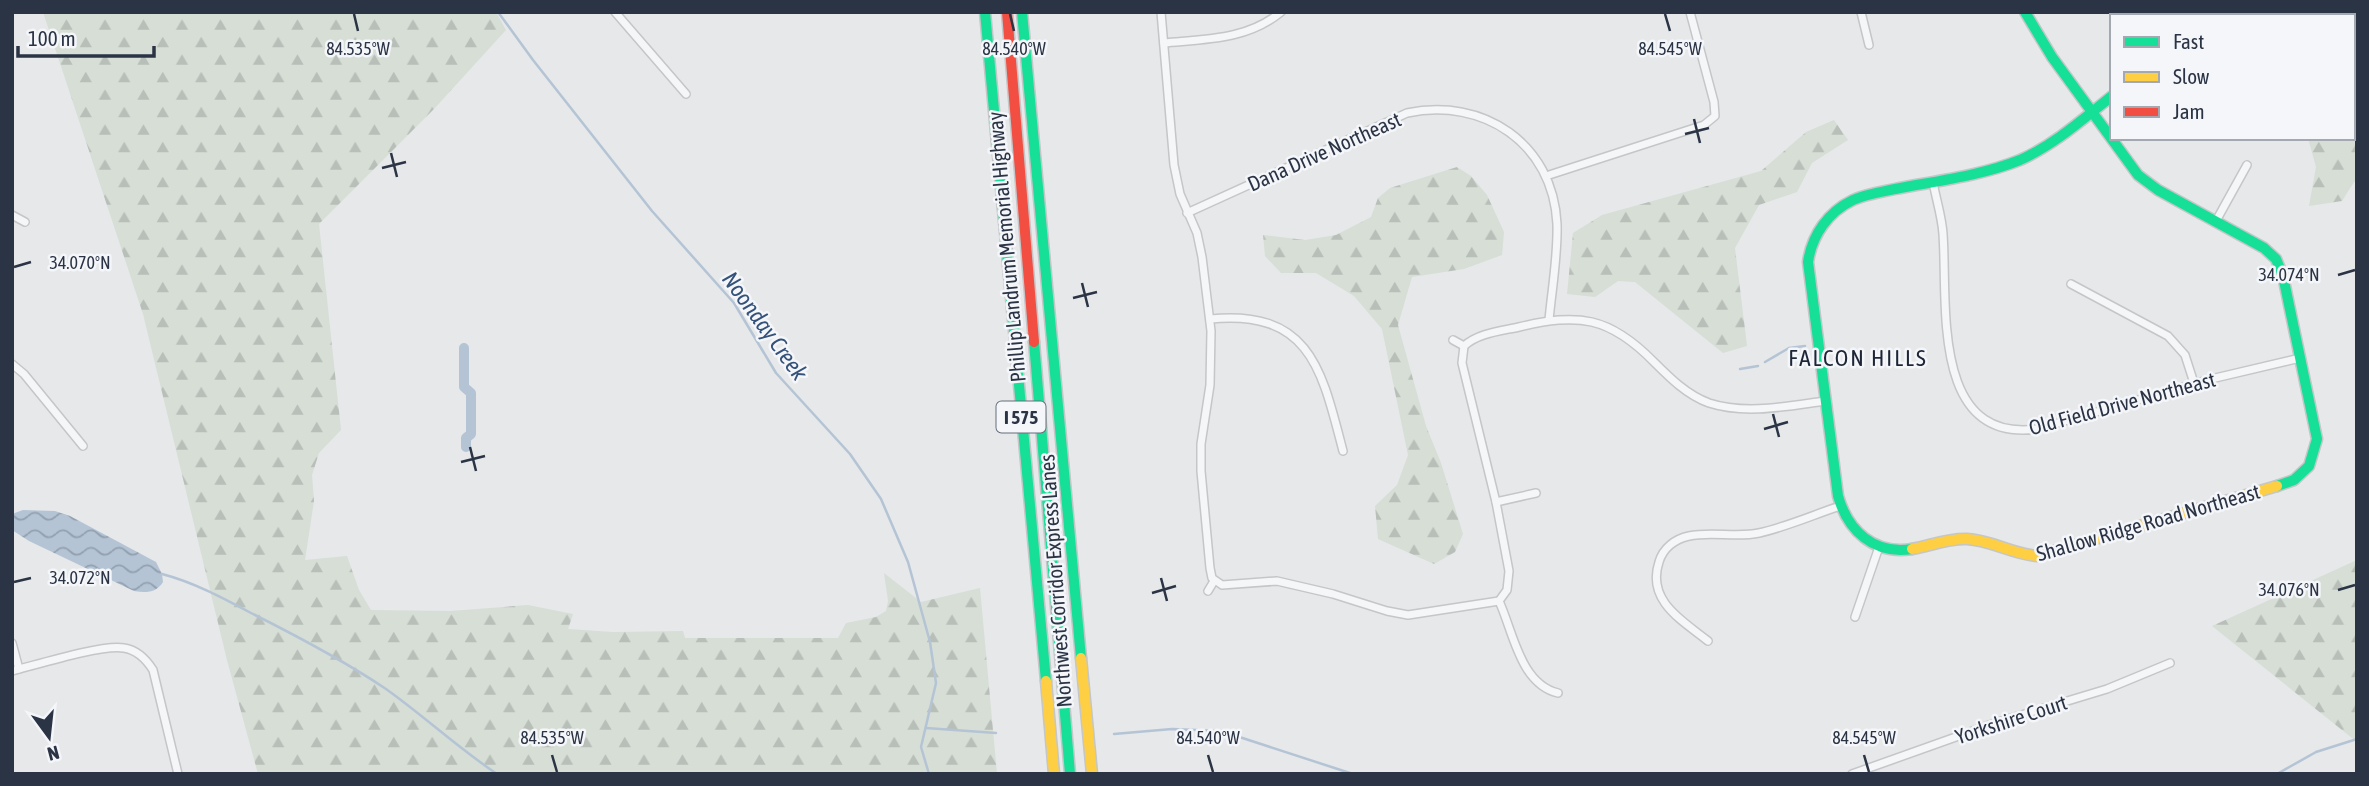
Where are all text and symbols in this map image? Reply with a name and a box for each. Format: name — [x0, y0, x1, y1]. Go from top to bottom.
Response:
scale bar — [18, 14, 154, 58]
legend — [2110, 14, 2355, 140]
text: 100 m — [28, 26, 76, 50]
text: Fast — [2173, 29, 2204, 53]
text: 84.535°W — [326, 38, 390, 59]
text: 84.540°W — [982, 38, 1046, 59]
text: 84.545°W — [1638, 38, 1702, 59]
text: Slow — [2173, 64, 2210, 88]
text: Jam — [2173, 99, 2205, 123]
street label: Dana Drive Northeast — [1244, 106, 1404, 196]
street label: Phillip Landrum Memorial Highway — [982, 110, 1030, 383]
text: 34.070°N — [49, 252, 111, 273]
text: 34.074°N — [2258, 264, 2320, 285]
water label: Noonday Creek — [717, 267, 814, 386]
district label: FALCON HILLS — [1788, 345, 1928, 371]
street label: Old Field Drive Northeast — [2026, 367, 2218, 439]
road number: I 575 — [996, 402, 1046, 432]
street label: Northwest Corridor Express Lanes — [1034, 453, 1076, 709]
street label: Shallow Ridge Road Northeast — [2034, 479, 2262, 565]
text: 34.072°N — [49, 567, 111, 588]
text: 34.076°N — [2258, 579, 2320, 600]
street label: Yorkshire Court — [1952, 690, 2070, 748]
north arrow — [14, 702, 84, 772]
text: 84.535°W — [520, 727, 584, 748]
text: 84.540°W — [1176, 727, 1240, 748]
text: 84.545°W — [1832, 727, 1896, 748]
text: N — [45, 741, 62, 765]

